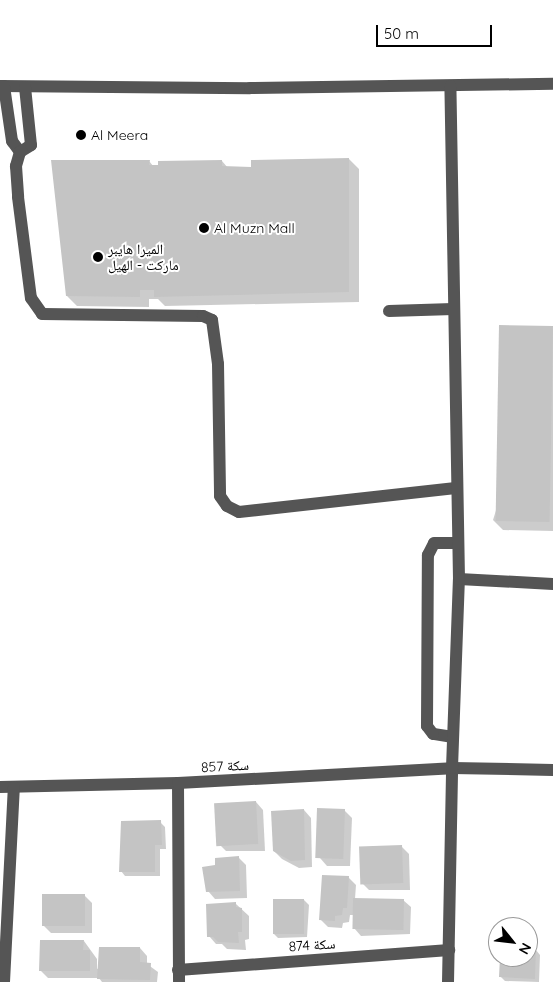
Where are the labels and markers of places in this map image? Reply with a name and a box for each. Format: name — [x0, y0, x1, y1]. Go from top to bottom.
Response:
place label: Al Meera — [91, 127, 148, 143]
marker: Al Meera — [75, 129, 87, 141]
place label: Al Muzn Mall — [214, 220, 295, 236]
marker: Al Muzn Mall — [198, 222, 210, 234]
place label: الميرا هايبر ماركت - الهيل — [108, 241, 179, 274]
marker: الميرا هايبر ماركت - الهيل — [92, 251, 104, 263]

